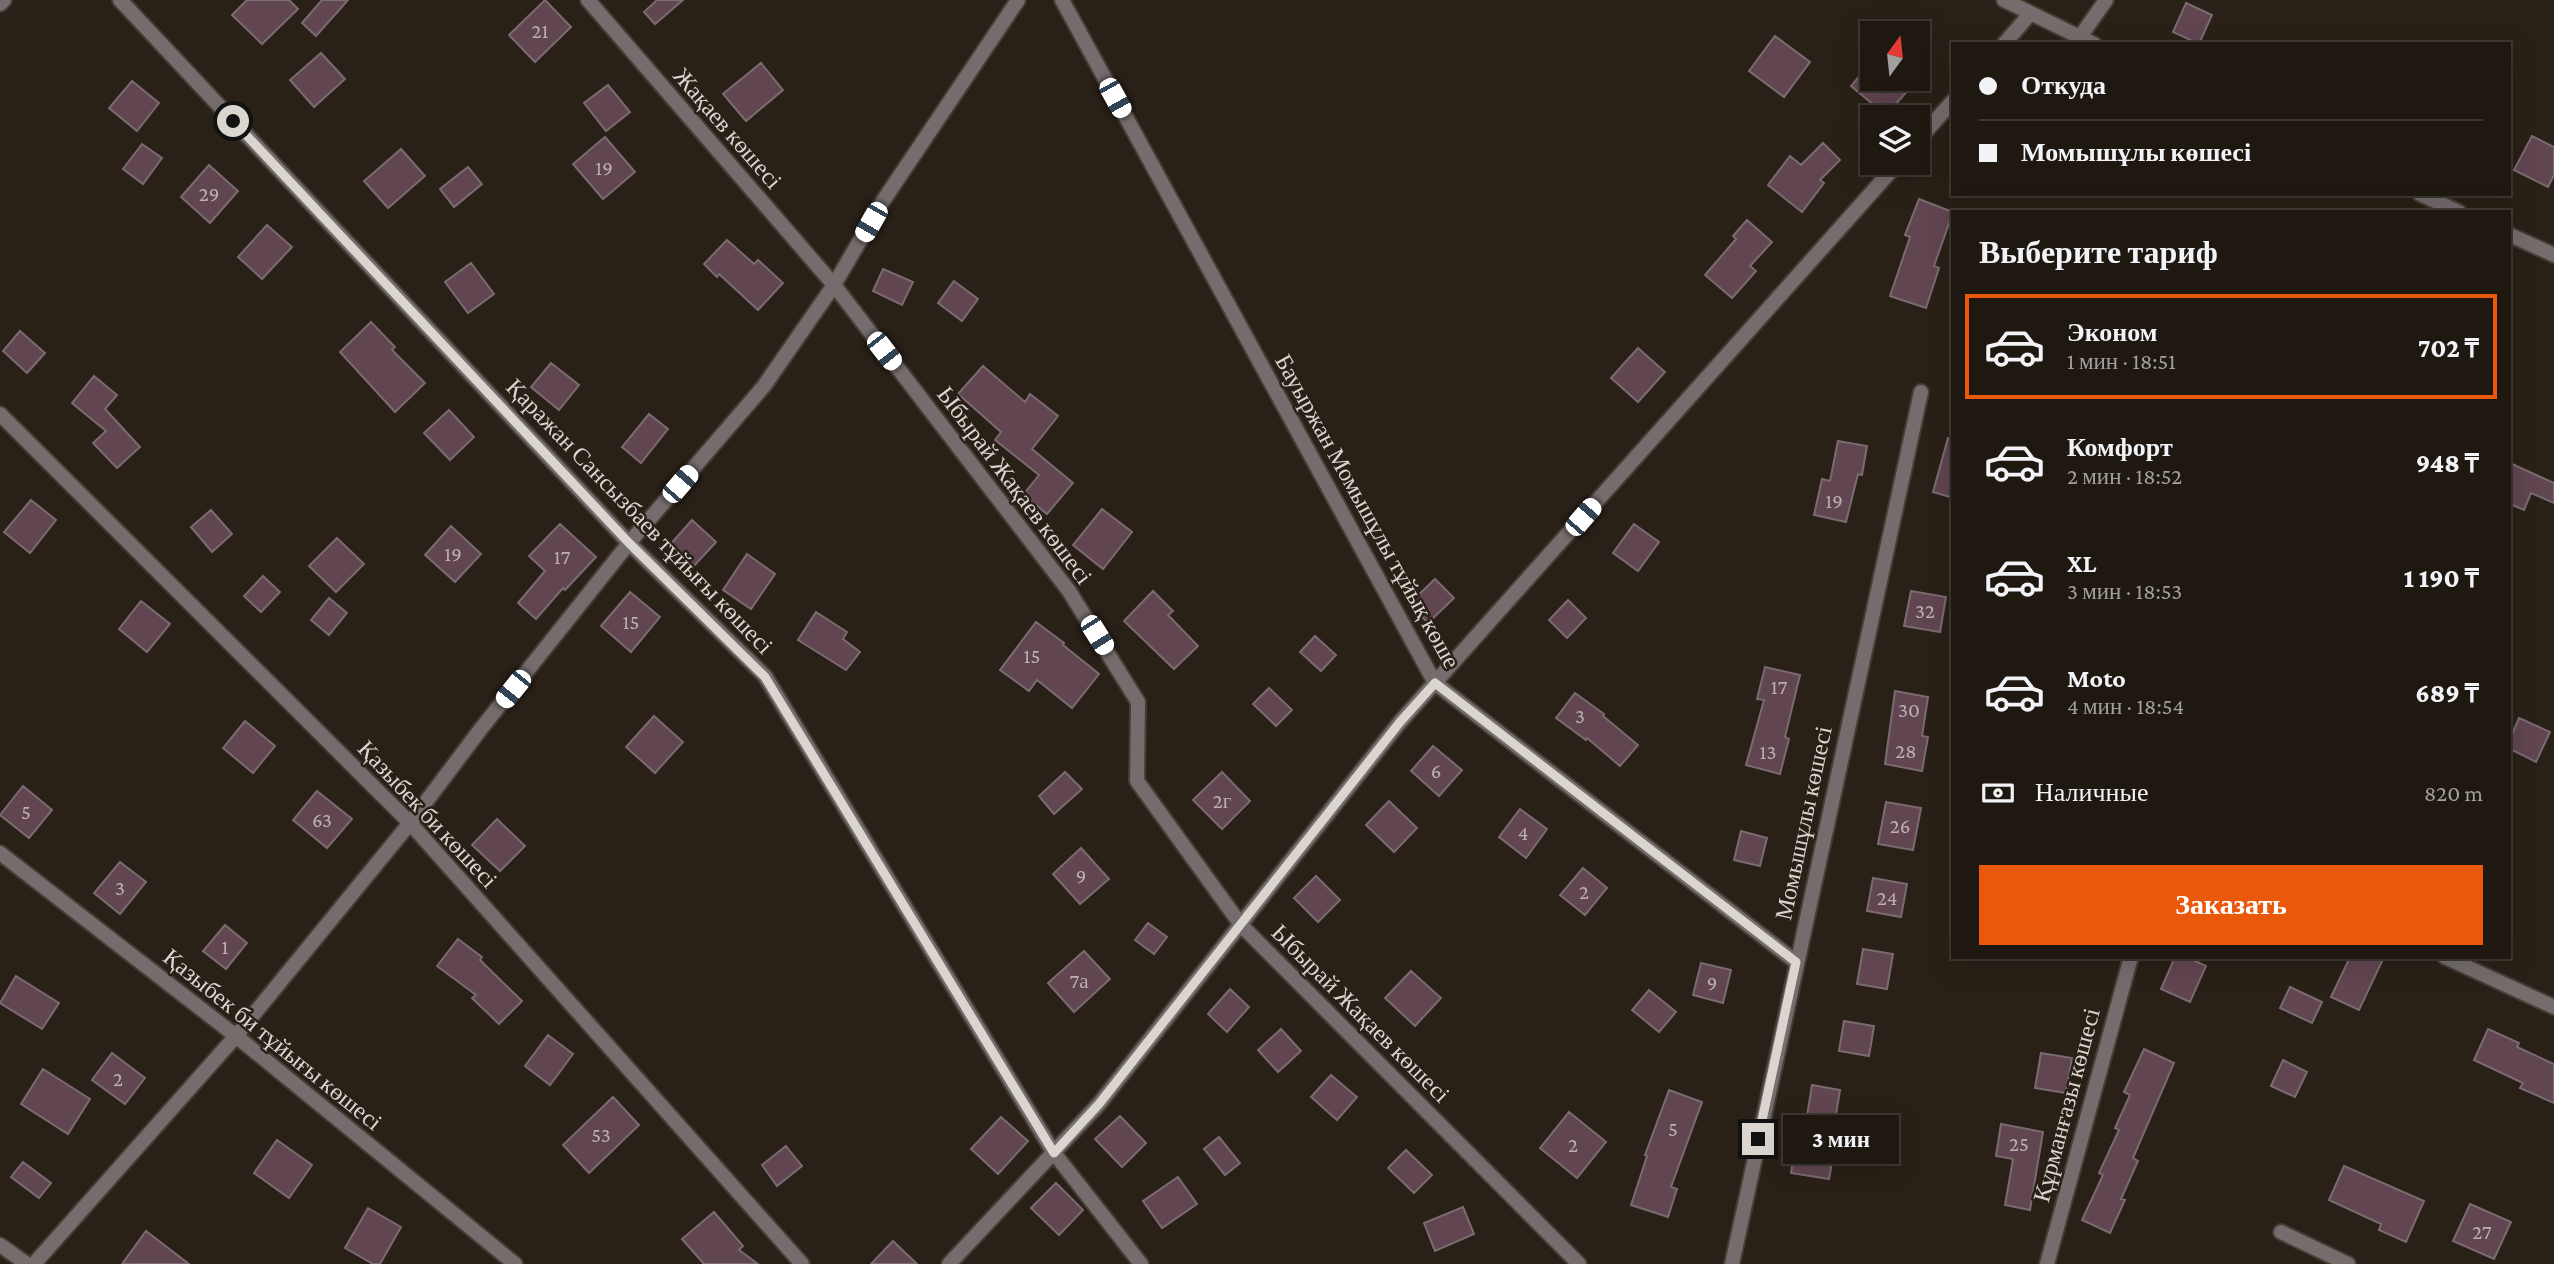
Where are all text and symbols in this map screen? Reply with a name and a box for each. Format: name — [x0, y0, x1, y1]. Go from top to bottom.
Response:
house number: 21 — [532, 19, 549, 43]
north arrow — [1860, 21, 1930, 91]
map controls — [1860, 21, 1930, 175]
street label: Жақаев көшесі — [668, 62, 788, 194]
text: Откуда — [2021, 71, 2106, 100]
car — [1096, 75, 1135, 121]
route start — [217, 105, 249, 137]
button: layers — [1860, 105, 1930, 175]
text: Момышұлы көшесі — [2021, 138, 2251, 167]
house number: 19 — [595, 156, 613, 180]
house number: 29 — [199, 182, 219, 206]
car — [852, 199, 891, 245]
text: Выберите тариф — [1979, 234, 2218, 270]
icon: car — [1983, 315, 2046, 378]
text: Эконом — [2067, 318, 2157, 347]
car — [863, 328, 906, 374]
text: 702 ₸ — [2418, 334, 2479, 363]
text: 1 мин · 18:51 — [2067, 348, 2176, 374]
street label: Бауыржан Момышұлы тұйық көше — [1270, 349, 1466, 673]
street label: Қаражан Сансызбаев тұйығы көшесі — [501, 373, 779, 659]
street label: Ыбырай Жақаев көшесі — [932, 381, 1098, 589]
icon: car — [1983, 430, 2046, 493]
text: Комфорт — [2067, 433, 2173, 462]
text: 948 ₸ — [2416, 449, 2479, 478]
car — [659, 461, 702, 507]
text: 2 мин · 18:52 — [2067, 463, 2182, 489]
house number: 19 — [1825, 489, 1843, 513]
car — [1562, 494, 1605, 540]
house number: 19 — [444, 542, 462, 566]
house number: 17 — [554, 545, 571, 569]
icon: car — [1983, 545, 2046, 608]
text: XL — [2067, 549, 2096, 578]
text: 1 190 ₸ — [2404, 564, 2479, 593]
text: 3 мин · 18:53 — [2067, 578, 2182, 604]
house number: 32 — [1915, 599, 1935, 623]
house number: 15 — [623, 610, 639, 634]
car — [1077, 612, 1118, 658]
house number: 15 — [1024, 644, 1040, 668]
icon: car — [1983, 660, 2046, 723]
text: Moto — [2067, 664, 2126, 693]
car — [492, 666, 535, 712]
house number: 17 — [1771, 675, 1788, 699]
text: 689 ₸ — [2415, 679, 2479, 708]
text: 4 мин · 18:54 — [2067, 693, 2184, 719]
house number: 30 — [1898, 698, 1920, 722]
house number: 3 — [1575, 704, 1585, 728]
street label: Момышұлы көшесі — [1769, 723, 1837, 922]
street label: Қазыбек би көшесі — [353, 735, 503, 893]
house number: 28 — [1895, 739, 1917, 763]
house number: 13 — [1760, 740, 1776, 764]
house number: 6 — [1431, 759, 1441, 783]
icon: cash — [1979, 774, 2017, 812]
text: Наличные — [2035, 778, 2148, 807]
text: 820 m — [2424, 780, 2483, 806]
house number: 2г — [1213, 789, 1232, 813]
house number: 5 — [21, 800, 31, 824]
house number: 63 — [312, 808, 332, 832]
house number: 26 — [1890, 814, 1910, 838]
house number: 4 — [1518, 821, 1528, 845]
house number: 9 — [1076, 864, 1086, 888]
button: Заказать — [1979, 865, 2483, 945]
house number: 3 — [115, 876, 125, 900]
house number: 2 — [1579, 880, 1589, 904]
house number: 24 — [1877, 886, 1897, 910]
street label: Ыбырай Жақаев көшесі — [1266, 918, 1456, 1108]
house number: 1 — [222, 935, 229, 959]
street label: Қазыбек би тұйығы көшесі — [158, 943, 388, 1136]
house number: 7а — [1069, 969, 1089, 993]
house number: 9 — [1707, 971, 1717, 995]
street label: Құрманғазы көшесі — [2027, 1005, 2105, 1205]
house number: 2 — [113, 1067, 123, 1091]
callout: 3 мин — [1782, 1114, 1898, 1164]
house number: 5 — [1668, 1117, 1678, 1141]
house number: 53 — [591, 1123, 611, 1147]
route end — [1742, 1123, 1774, 1155]
text: 3 мин — [1812, 1126, 1870, 1152]
house number: 25 — [2009, 1132, 2029, 1156]
house number: 2 — [1568, 1133, 1578, 1157]
house number: 27 — [2472, 1220, 2492, 1244]

